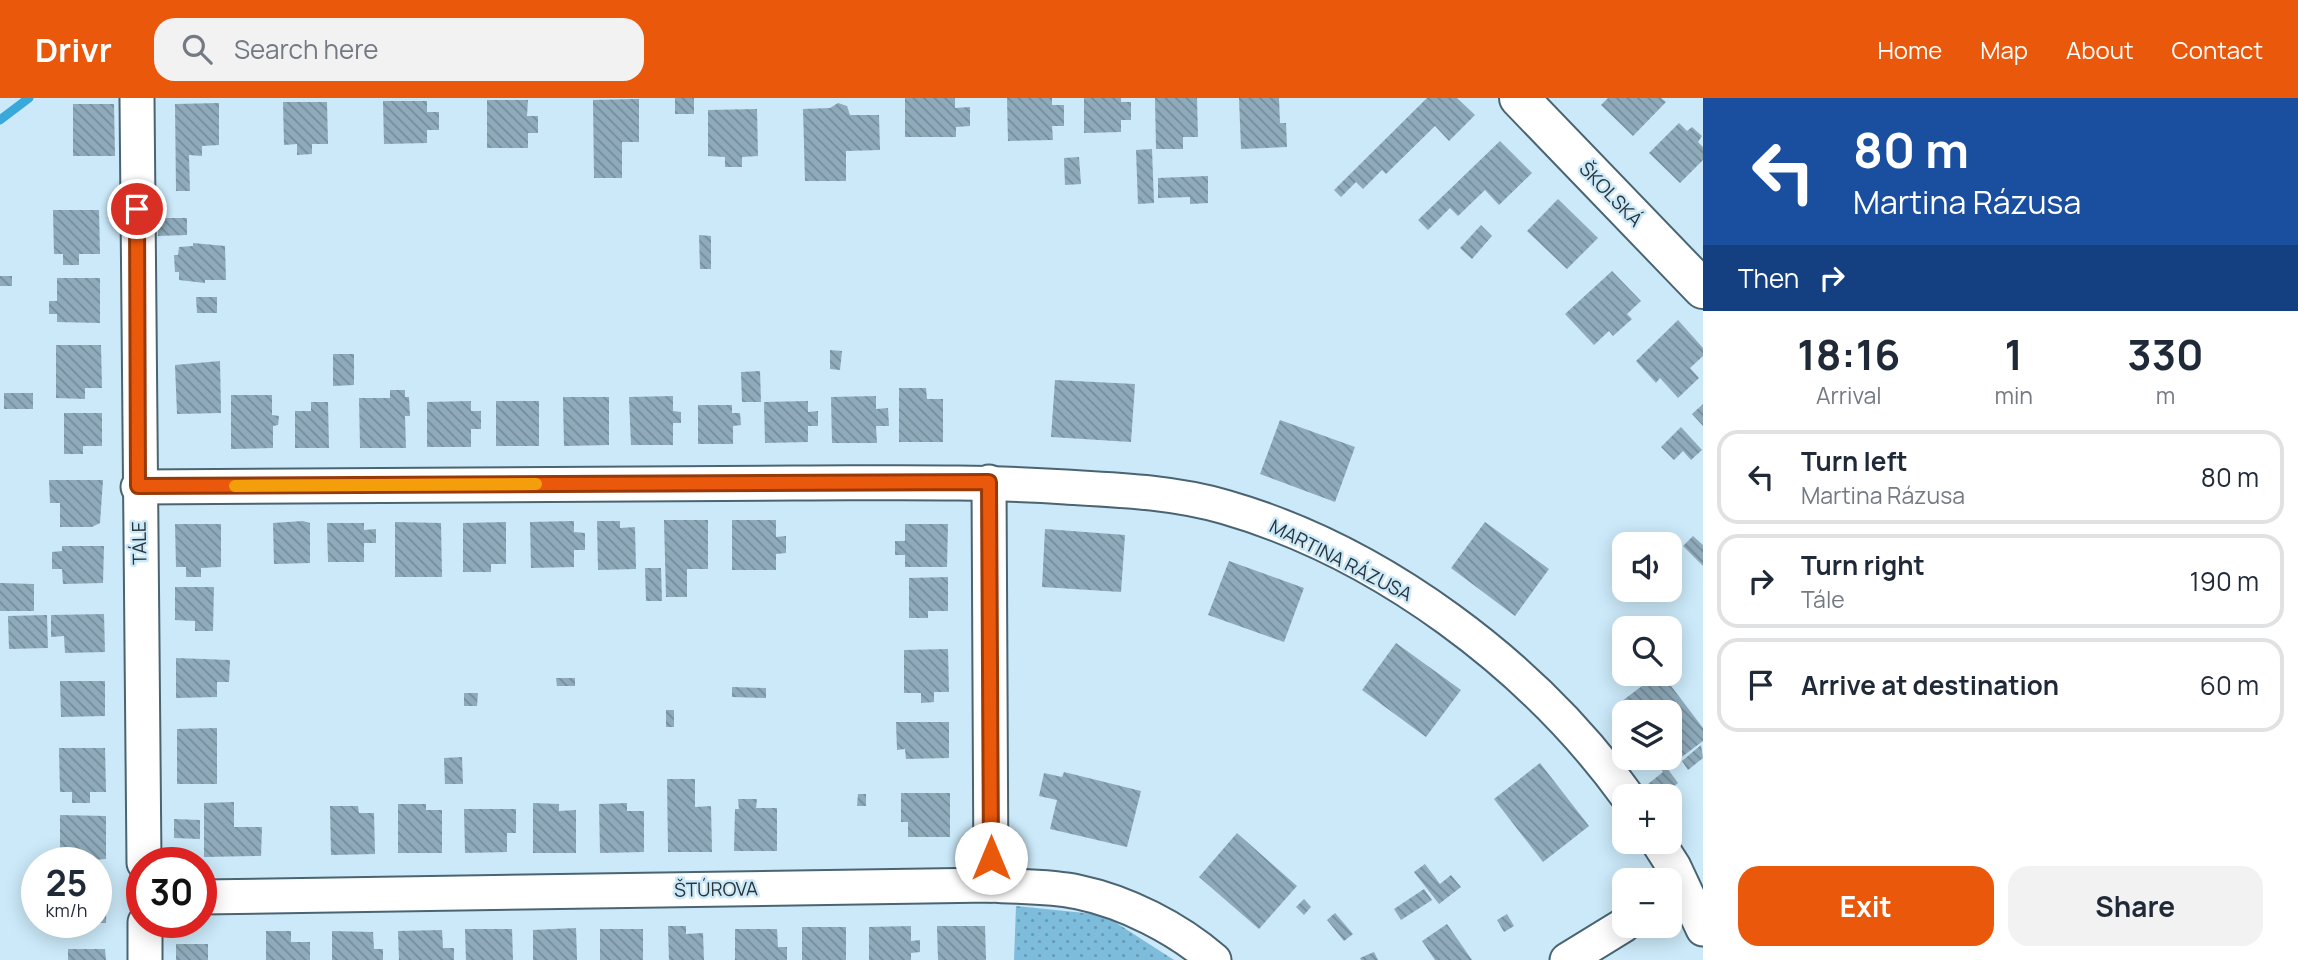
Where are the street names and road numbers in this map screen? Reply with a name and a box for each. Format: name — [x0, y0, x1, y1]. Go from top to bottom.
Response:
street label: ŠKOLSKÁ — [1574, 156, 1648, 232]
street label: MARTINA RÁZUSA — [1265, 513, 1417, 607]
street label: TÁLE — [126, 521, 152, 565]
street label: ŠTÚROVA — [674, 875, 758, 903]

